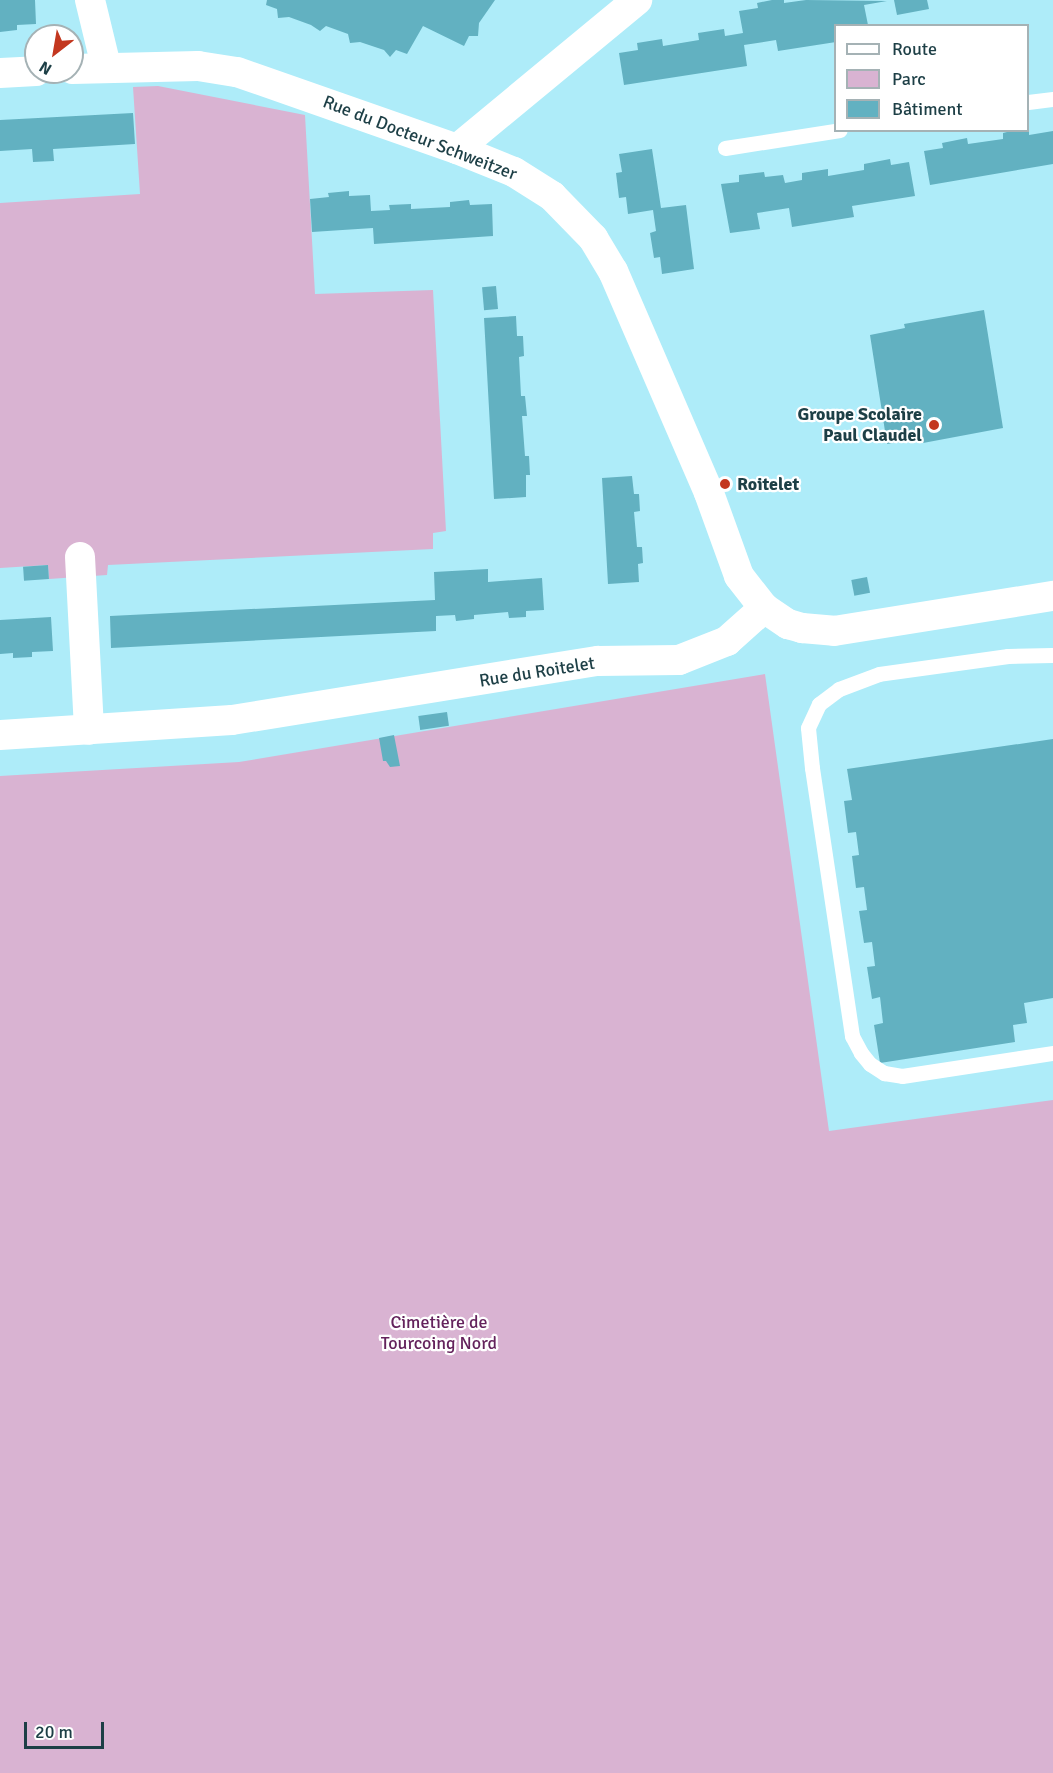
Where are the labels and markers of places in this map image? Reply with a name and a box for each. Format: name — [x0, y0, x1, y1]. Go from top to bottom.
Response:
place label: Groupe Scolaire Paul Claudel — [797, 404, 922, 446]
marker: Groupe Scolaire Paul Claudel — [927, 418, 941, 432]
place label: Roitelet — [737, 473, 799, 495]
marker: Roitelet — [718, 477, 732, 491]

